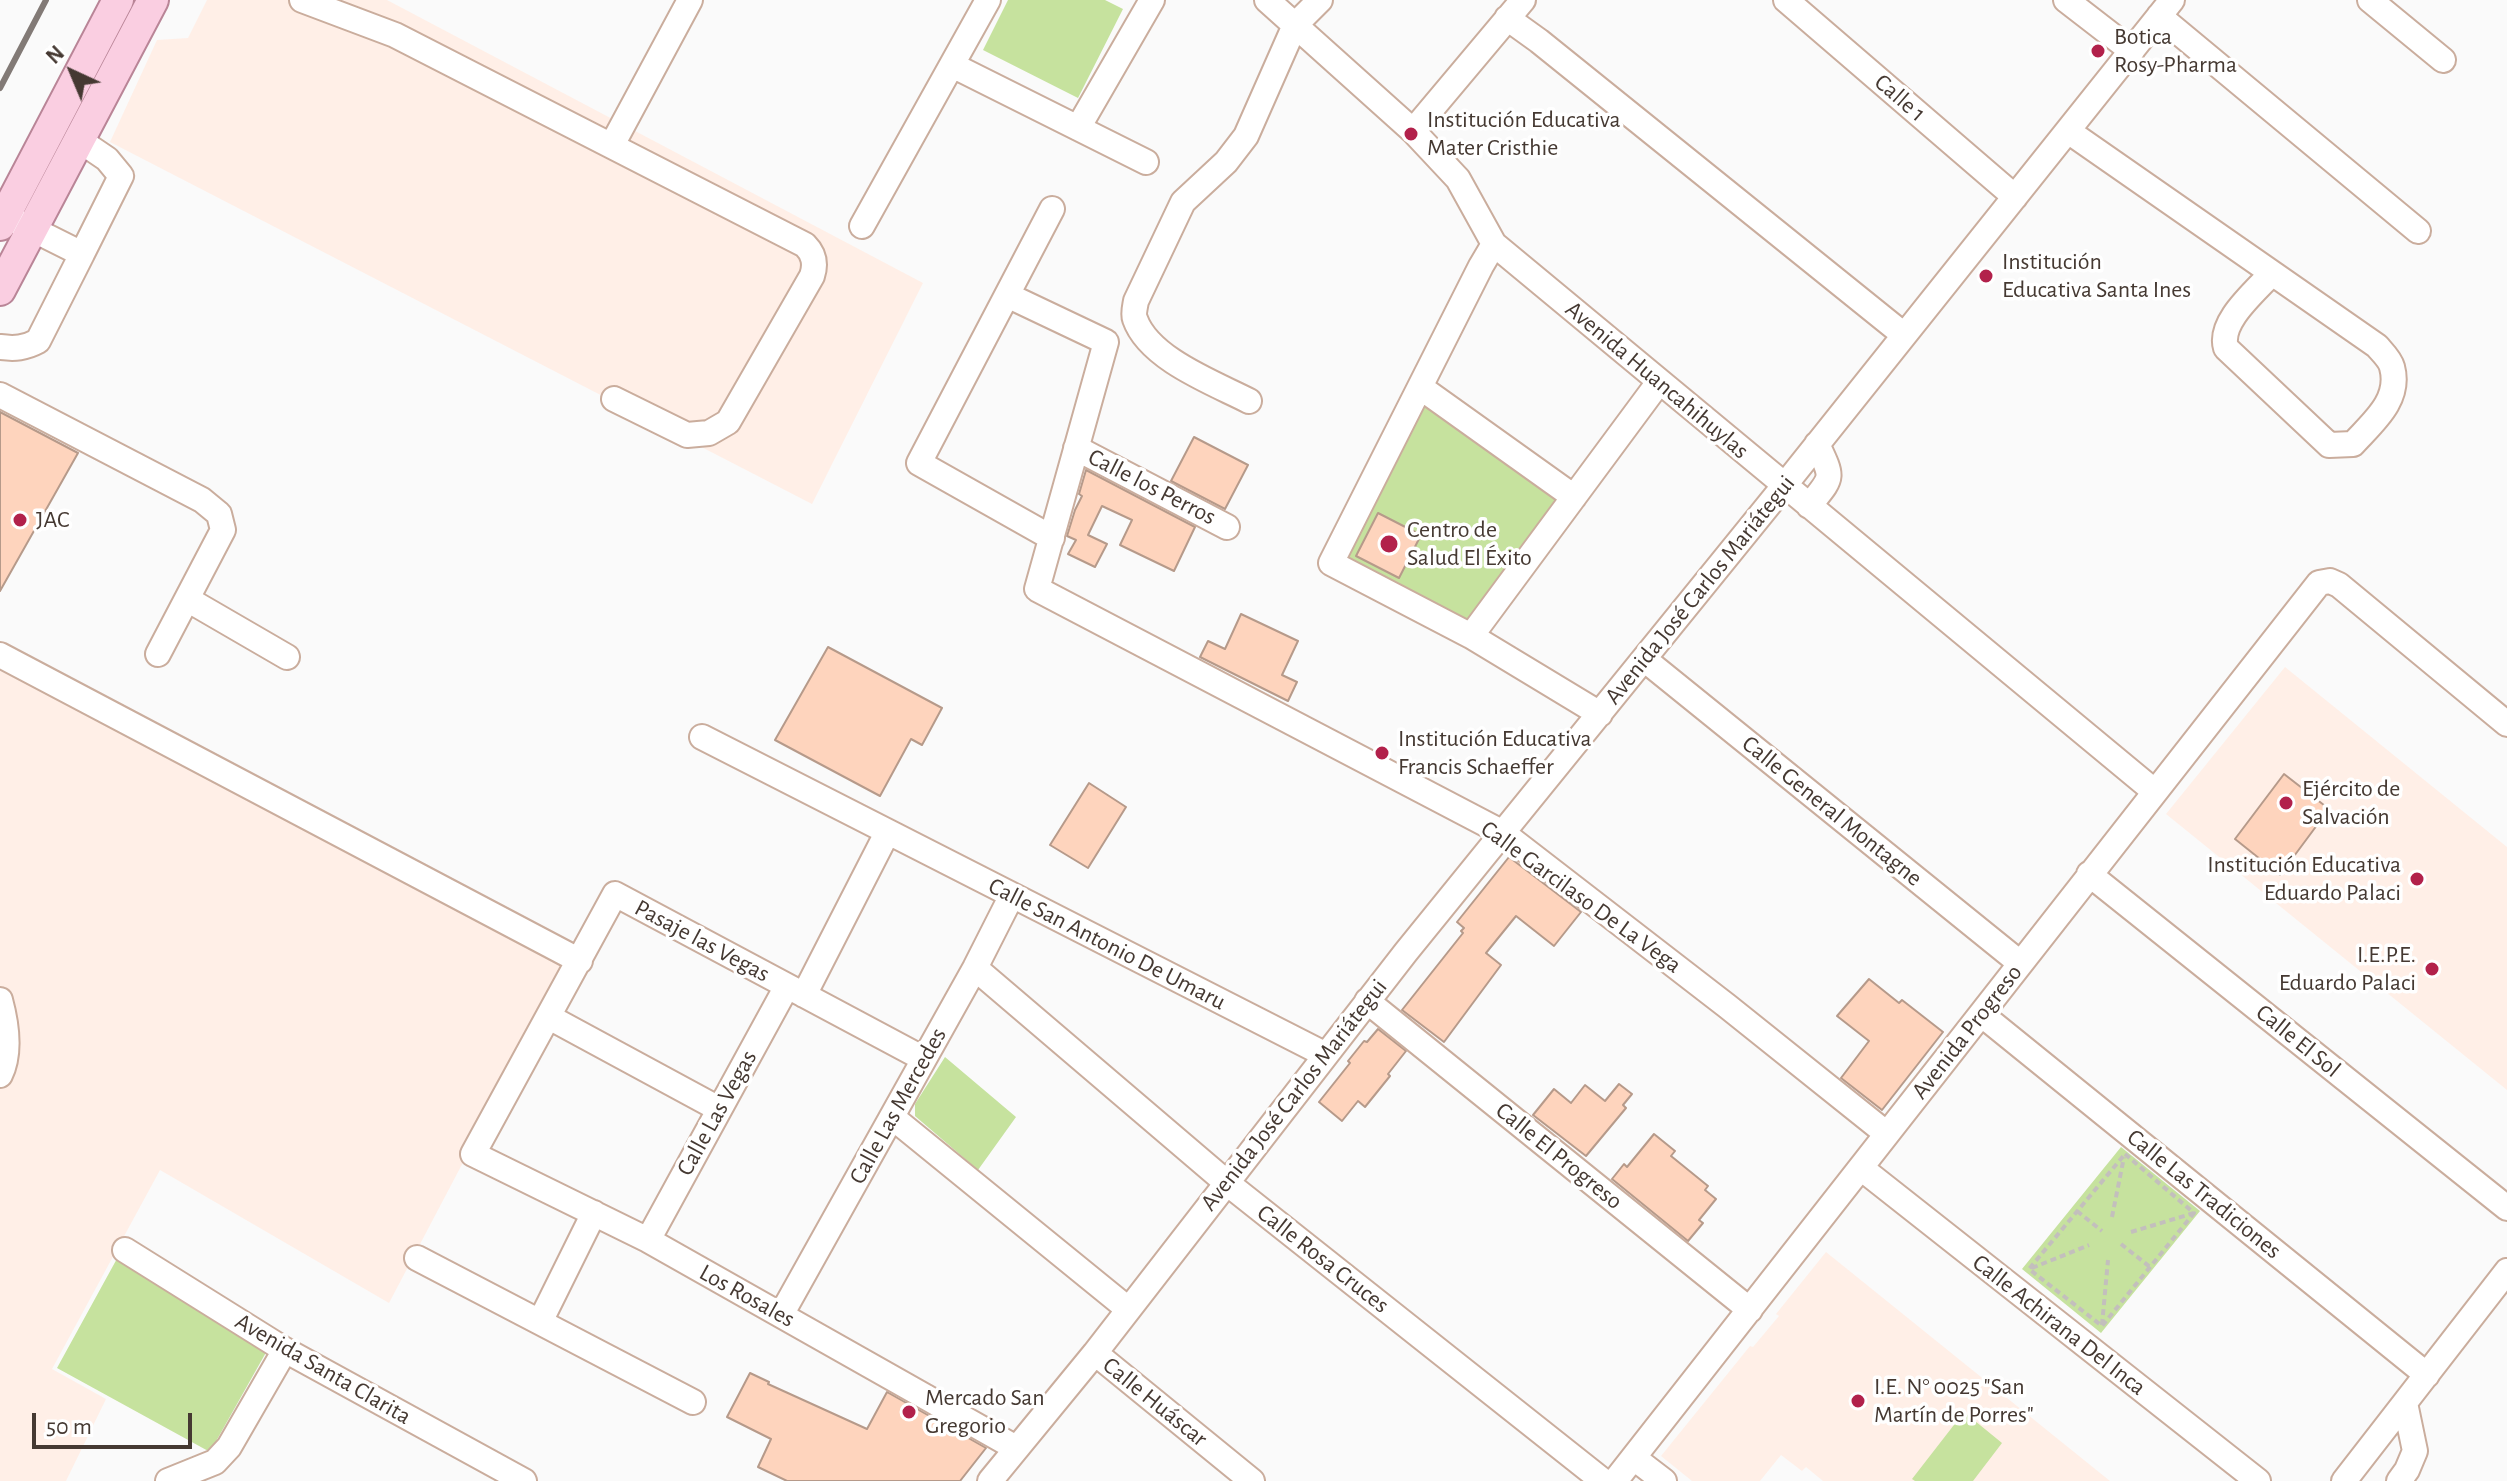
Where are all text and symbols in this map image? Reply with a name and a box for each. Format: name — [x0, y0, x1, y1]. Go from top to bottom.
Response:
place label: Botica Rosy-Pharma — [2114, 23, 2237, 79]
north arrow — [32, 32, 112, 112]
text: N — [42, 42, 68, 68]
marker: Botica Rosy-Pharma — [2089, 42, 2107, 60]
street label: Calle 1 — [1868, 68, 1932, 128]
place label: Institución Educativa Mater Cristhie — [1427, 106, 1621, 162]
marker: Institución Educativa Mater Cristhie — [1402, 125, 1420, 143]
place label: Institución Educativa Santa Ines — [2002, 248, 2191, 304]
marker: Institución Educativa Santa Ines — [1977, 267, 1995, 285]
street label: Avenida Huancahihuylas — [1559, 295, 1755, 465]
street label: Calle los Perros — [1083, 442, 1221, 532]
street label: Avenida José Carlos Mariátegui — [1599, 470, 1801, 710]
place label: JAC — [36, 506, 69, 534]
marker: JAC — [11, 511, 29, 529]
place label: Centro de Salud El Éxito — [1407, 516, 1532, 572]
marker: Centro de Salud El Éxito — [1378, 533, 1400, 555]
place label: Institución Educativa Francis Schaeffer — [1398, 725, 1592, 781]
street label: Calle General Montagne — [1736, 729, 1928, 893]
marker: Institución Educativa Francis Schaeffer — [1373, 744, 1391, 762]
place label: Ejército de Salvación — [2302, 775, 2400, 831]
marker: Ejército de Salvación — [2277, 794, 2295, 812]
street label: Calle Garcilaso De La Vega — [1475, 814, 1687, 980]
place label: Institución Educativa Eduardo Palaci — [2207, 851, 2401, 907]
marker: Institución Educativa Eduardo Palaci — [2408, 870, 2426, 888]
street label: Calle San Antonio De Umaru — [984, 872, 1230, 1016]
street label: Pasaje las Vegas — [630, 893, 774, 989]
place label: I.E.P.E. Eduardo Palaci — [2279, 941, 2416, 997]
street label: Avenida Progreso — [1906, 959, 2028, 1105]
marker: I.E.P.E. Eduardo Palaci — [2423, 960, 2441, 978]
street label: Avenida José Carlos Mariátegui — [1195, 973, 1393, 1217]
street label: Calle El Sol — [2250, 998, 2346, 1084]
street label: Calle Las Mercedes — [843, 1023, 953, 1189]
street label: Calle Las Vegas — [671, 1045, 763, 1181]
street label: Calle El Progreso — [1490, 1096, 1628, 1216]
street label: Calle Las Tradiciones — [2121, 1123, 2287, 1265]
street label: Calle Rosa Cruces — [1251, 1198, 1395, 1320]
street label: Calle Achirana Del Inca — [1966, 1248, 2152, 1402]
street label: Los Rosales — [694, 1258, 800, 1334]
street label: Avenida Santa Clarita — [230, 1307, 416, 1431]
street label: Calle Huáscar — [1097, 1351, 1213, 1453]
place label: I.E. N° 0025 "San Martín de Porres" — [1874, 1373, 2034, 1429]
place label: Mercado San Gregorio — [925, 1384, 1045, 1440]
marker: I.E. N° 0025 "San Martín de Porres" — [1849, 1392, 1867, 1410]
scale bar — [36, 1397, 196, 1447]
marker: Mercado San Gregorio — [900, 1403, 918, 1421]
text: 50 m — [46, 1415, 92, 1439]

